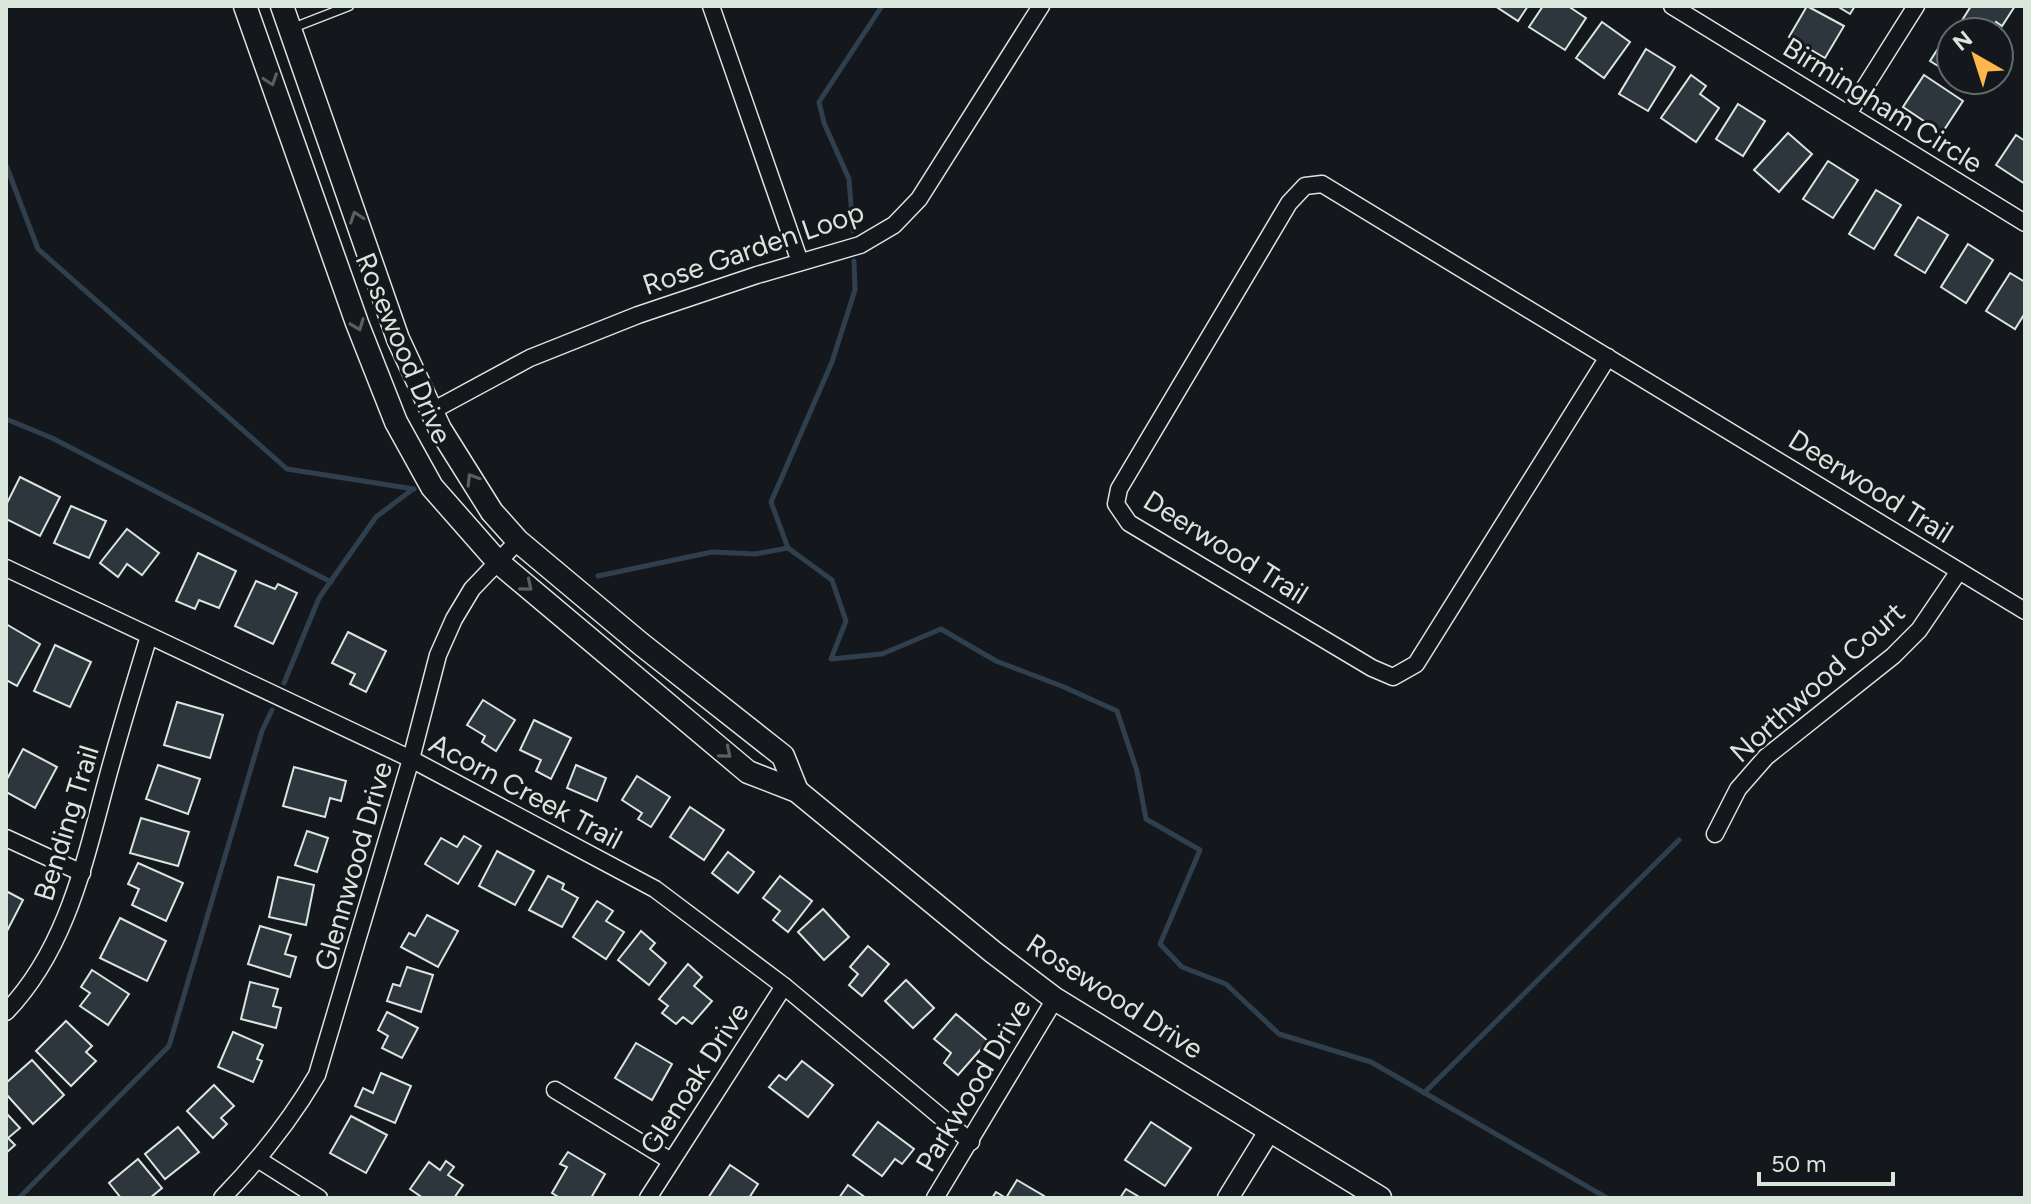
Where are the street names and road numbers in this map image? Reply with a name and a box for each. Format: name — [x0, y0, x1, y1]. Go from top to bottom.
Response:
street label: Birmingham Circle — [1777, 30, 1989, 180]
street label: Rose Garden Loop — [638, 194, 868, 302]
street label: Rosewood Drive — [349, 248, 459, 448]
street label: Deerwood Trail — [1783, 422, 1959, 550]
street label: Deerwood Trail — [1138, 483, 1314, 611]
street label: Northwood Court — [1723, 595, 1911, 769]
street label: Acorn Creek Trail — [424, 726, 628, 856]
street label: Bending Trail — [26, 741, 106, 905]
street label: Glennwood Drive — [307, 758, 399, 974]
street label: Rosewood Drive — [1020, 926, 1210, 1066]
street label: Parkwood Drive — [908, 992, 1038, 1178]
street label: Glenoak Drive — [632, 996, 756, 1160]

